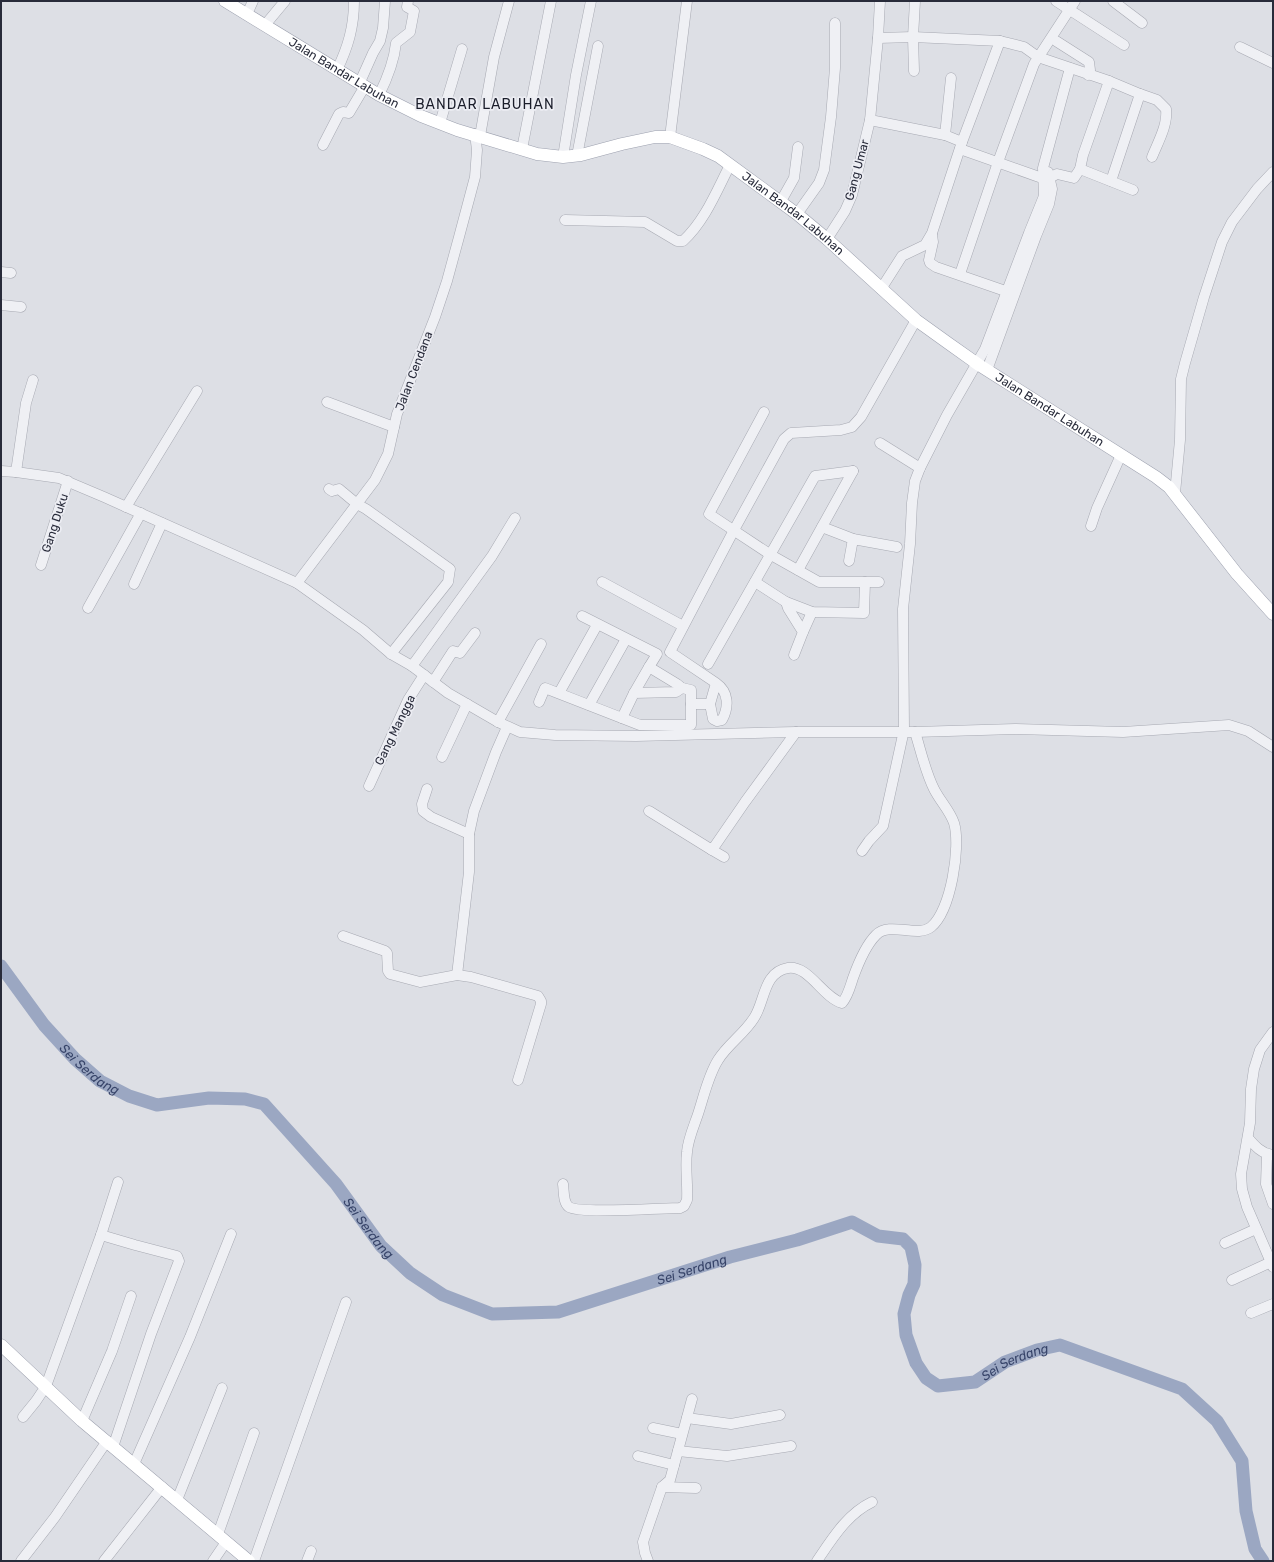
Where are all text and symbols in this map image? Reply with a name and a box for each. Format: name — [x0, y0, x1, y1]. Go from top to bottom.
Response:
street label: Jalan Bandar Labuhan — [286, 35, 401, 111]
district label: BANDAR LABUHAN — [415, 96, 555, 113]
street label: Gang Umar — [842, 138, 872, 202]
street label: Jalan Bandar Labuhan — [739, 169, 847, 258]
street label: Jalan Cendana — [392, 329, 436, 413]
street label: Jalan Bandar Labuhan — [993, 370, 1107, 449]
street label: Gang Duku — [39, 492, 71, 554]
street label: Gang Mangga — [372, 693, 418, 767]
water label: Sei Serdang — [57, 1041, 122, 1099]
water label: Sei Serdang — [340, 1195, 397, 1263]
water label: Sei Serdang — [655, 1251, 729, 1288]
water label: Sei Serdang — [978, 1341, 1050, 1384]

